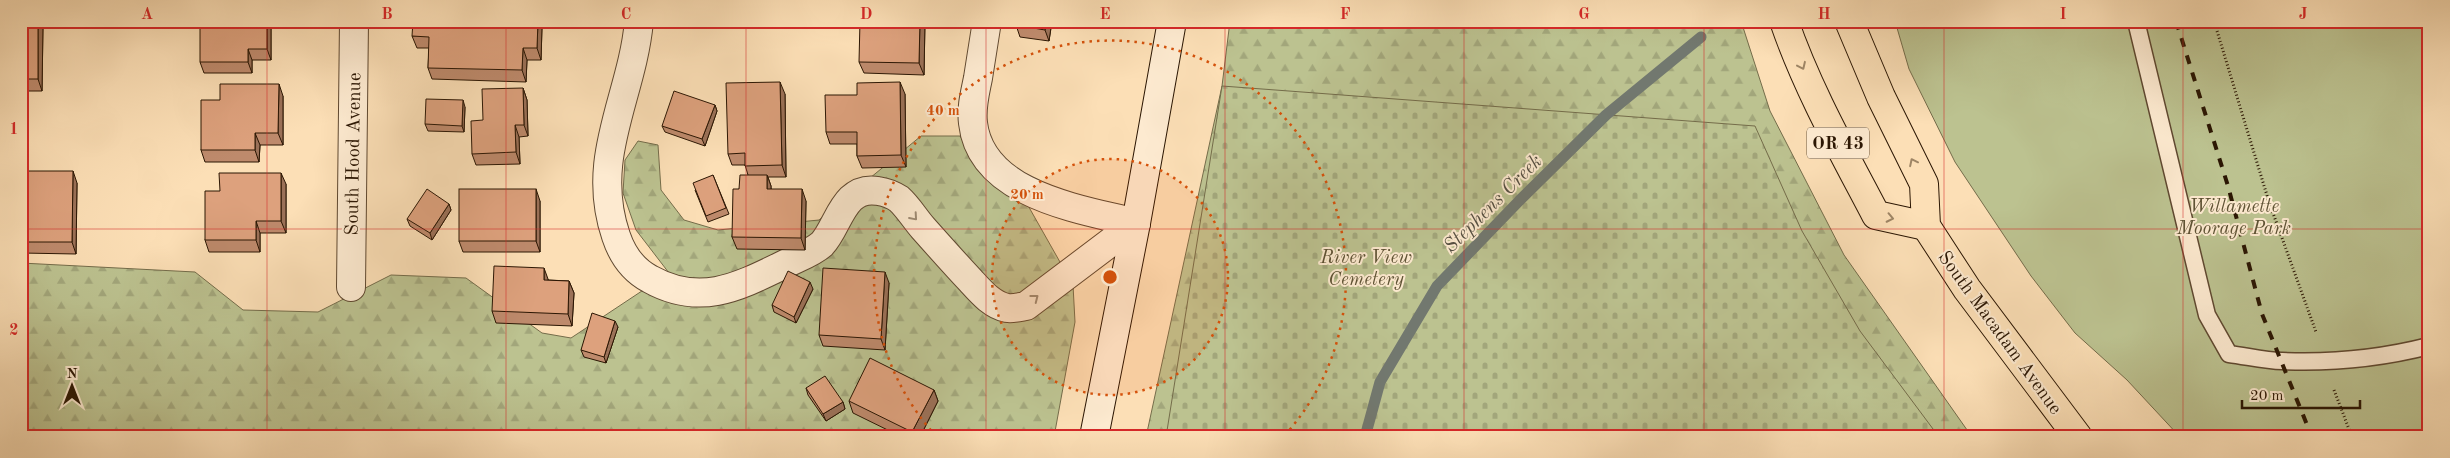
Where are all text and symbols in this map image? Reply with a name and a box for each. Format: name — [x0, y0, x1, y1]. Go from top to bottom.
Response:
text: A — [141, 7, 153, 23]
text: B — [381, 7, 393, 23]
text: C — [621, 7, 631, 23]
text: D — [860, 7, 872, 23]
text: E — [1099, 7, 1111, 23]
text: F — [1340, 7, 1351, 23]
text: G — [1578, 7, 1590, 23]
text: H — [1817, 7, 1831, 23]
text: I — [2059, 7, 2067, 23]
text: J — [2299, 7, 2308, 23]
one-way arrow — [1796, 61, 1806, 70]
street label: South Hood Avenue — [344, 72, 365, 236]
text: 40 m — [926, 104, 960, 119]
text: 1 — [9, 122, 19, 138]
road number: OR 43 — [1807, 128, 1869, 158]
water label: Stephens Creek — [1440, 151, 1547, 257]
one-way arrow — [1909, 158, 1919, 167]
text: 20 m — [1010, 188, 1044, 203]
park label: Willamette Moorage Park — [2176, 198, 2291, 239]
one-way arrow — [908, 211, 917, 220]
one-way arrow — [1885, 212, 1894, 223]
street label: South Macadam Avenue — [1933, 248, 2064, 419]
park label: River View Cemetery — [1319, 249, 1412, 290]
centre of rings — [1101, 268, 1119, 286]
one-way arrow — [1029, 296, 1038, 304]
text: 2 — [9, 323, 19, 339]
north arrow — [48, 360, 98, 410]
text: N — [67, 367, 78, 381]
scale bar — [2242, 378, 2360, 410]
text: 20 m — [2250, 389, 2284, 404]

